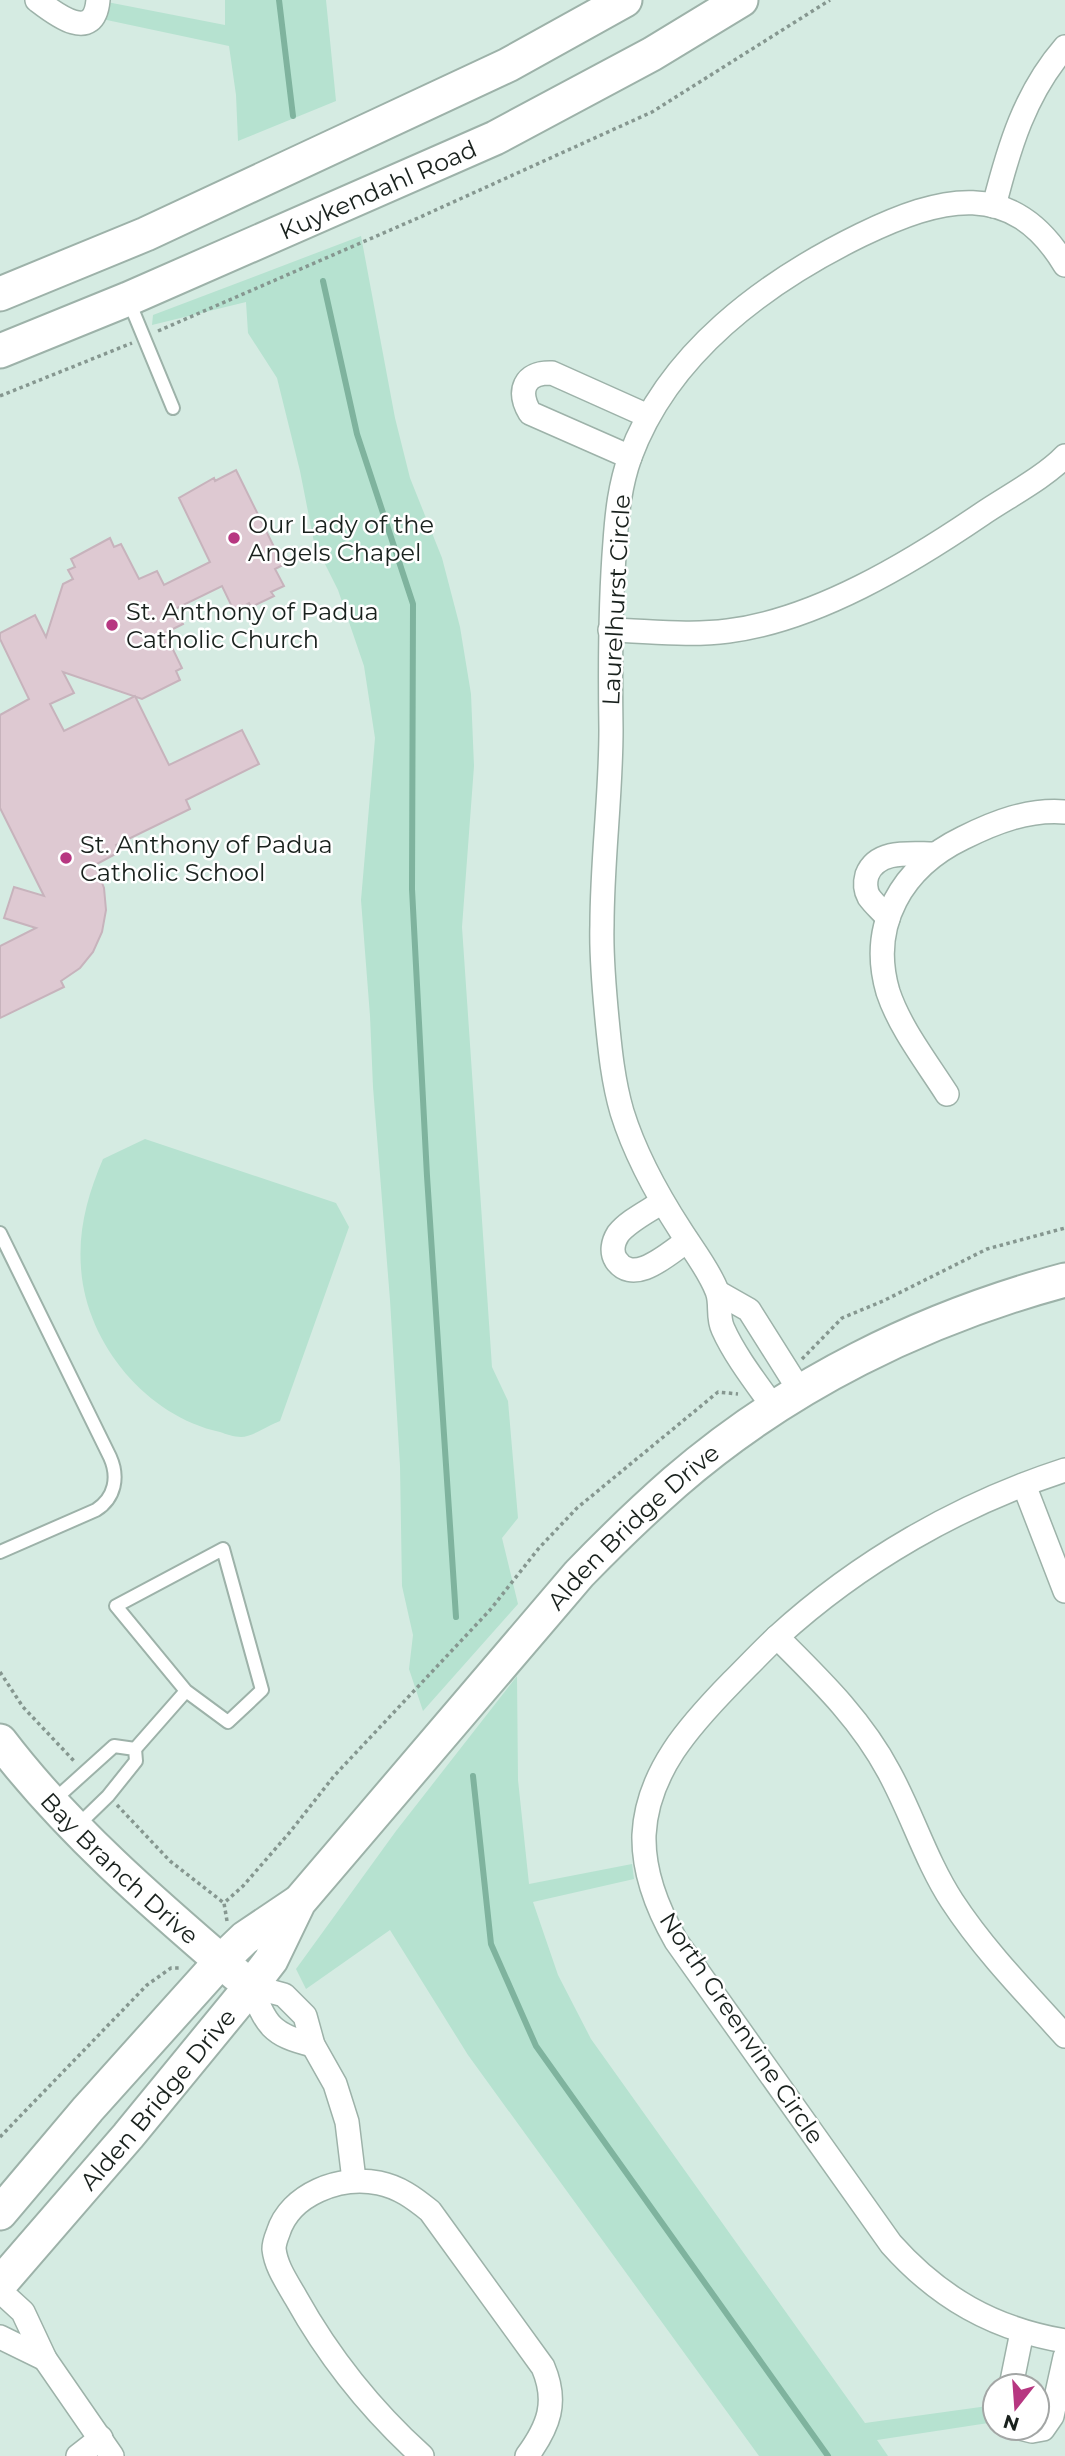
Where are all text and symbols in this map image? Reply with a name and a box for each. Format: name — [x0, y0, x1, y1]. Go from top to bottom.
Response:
street label: Kuykendahl Road — [275, 133, 481, 245]
street label: Laurelhurst Circle — [596, 494, 636, 706]
place label: Our Lady of the Angels Chapel — [248, 510, 434, 567]
marker: Our Lady of the Angels Chapel — [226, 530, 242, 546]
place label: St. Anthony of Padua Catholic Church — [126, 597, 379, 654]
marker: St. Anthony of Padua Catholic Church — [104, 617, 120, 633]
place label: St. Anthony of Padua Catholic School — [80, 830, 333, 887]
marker: St. Anthony of Padua Catholic School — [58, 850, 74, 866]
street label: Alden Bridge Drive — [541, 1437, 725, 1615]
street label: Bay Branch Drive — [35, 1786, 205, 1950]
street label: North Greenvine Circle — [654, 1907, 830, 2149]
street label: Alden Bridge Drive — [74, 2002, 241, 2196]
north arrow — [981, 2372, 1051, 2442]
text: N — [1000, 2410, 1022, 2436]

